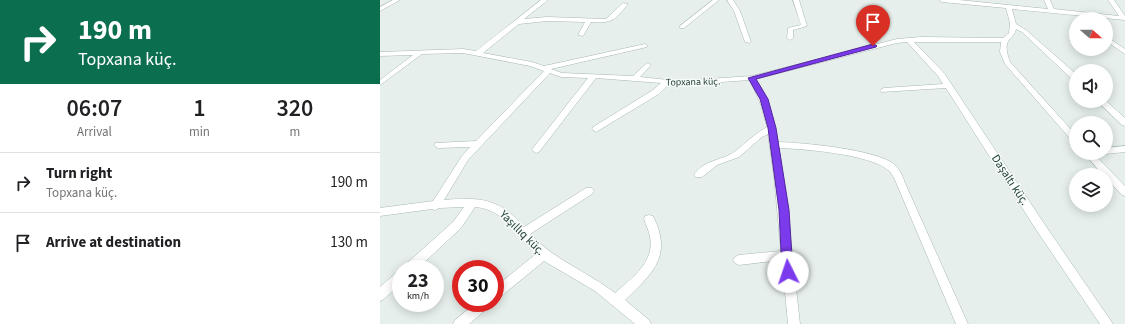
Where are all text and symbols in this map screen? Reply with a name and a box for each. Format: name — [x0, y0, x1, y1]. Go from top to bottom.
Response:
pin — [856, 5, 890, 46]
text: 190 m — [78, 10, 152, 50]
icon: arrive — [862, 11, 884, 33]
north arrow — [1069, 12, 1113, 56]
map controls — [1069, 12, 1113, 212]
icon: right — [12, 16, 64, 68]
text: Topxana küç. — [78, 47, 176, 72]
button: sound — [1069, 64, 1113, 108]
street label: Topxana küç. — [666, 75, 720, 89]
text: 06:07 — [67, 91, 122, 126]
text: 1 — [193, 91, 206, 126]
text: 320 — [277, 91, 313, 126]
button: search — [1069, 116, 1113, 160]
text: Arrival — [77, 123, 112, 141]
text: min — [189, 123, 210, 141]
text: m — [290, 123, 300, 141]
street label: Daşaltı küç. — [987, 151, 1033, 209]
text: Turn right — [46, 163, 112, 184]
button: layers — [1069, 168, 1113, 212]
icon: right — [12, 172, 34, 194]
text: 190 m — [330, 172, 368, 193]
text: Topxana küç. — [46, 184, 117, 202]
street label: Yaşıllıq küç. — [495, 206, 548, 259]
icon: arrive — [12, 232, 34, 254]
text: Arrive at destination — [46, 232, 181, 253]
text: 130 m — [330, 232, 368, 253]
position arrow — [767, 251, 809, 293]
speed limit sign: 30 — [452, 260, 504, 312]
text: 23 — [407, 267, 429, 295]
text: km/h — [407, 289, 429, 303]

